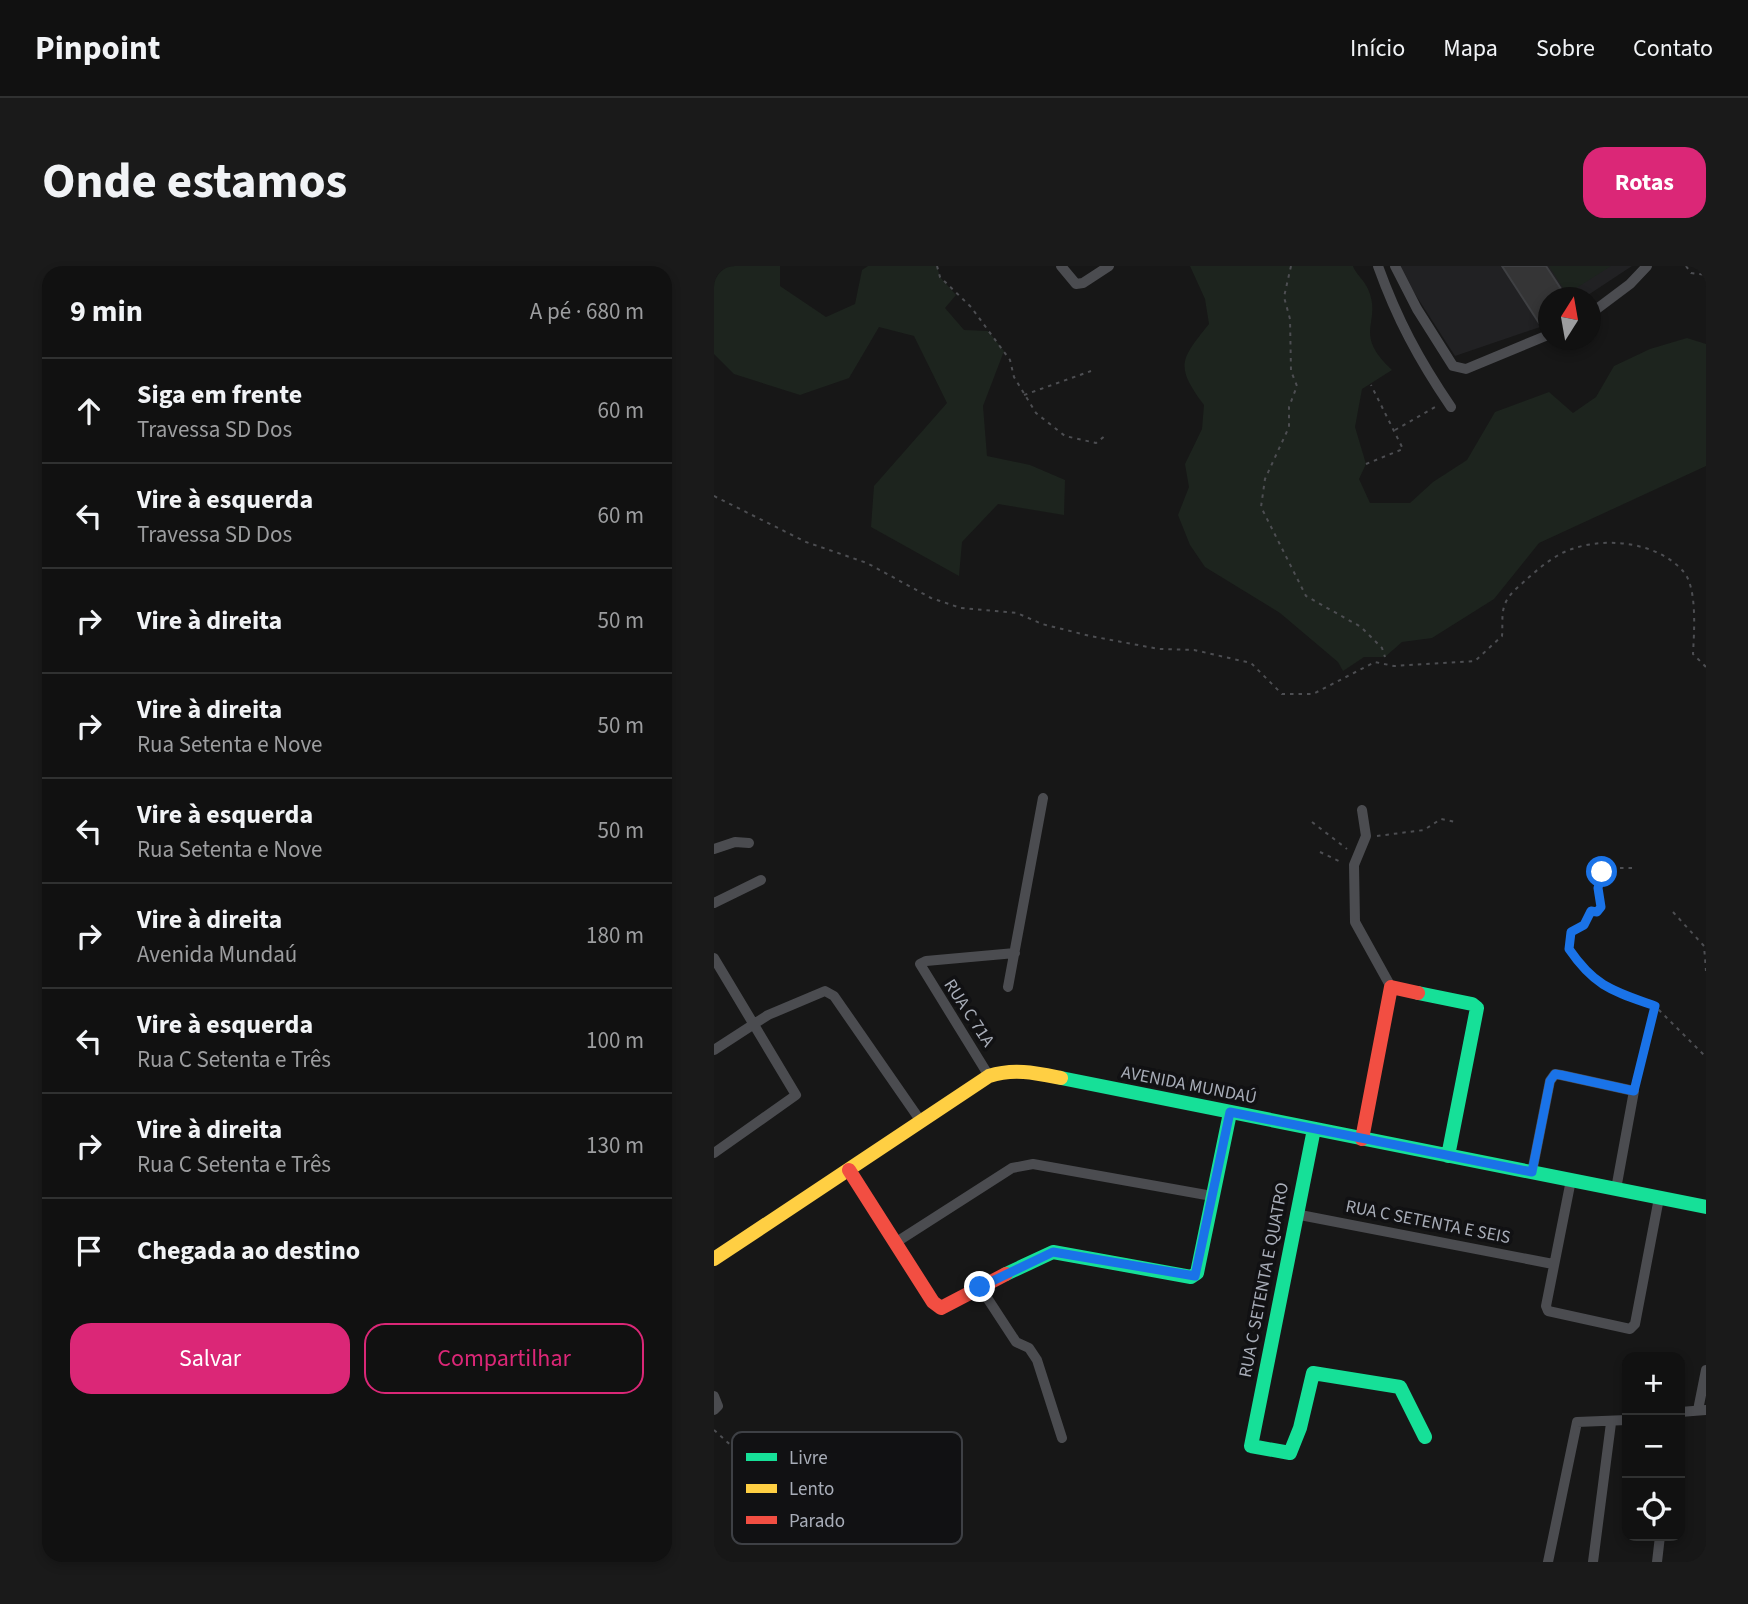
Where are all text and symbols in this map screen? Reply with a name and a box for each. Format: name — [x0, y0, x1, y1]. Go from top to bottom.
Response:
text: Pinpoint — [35, 25, 161, 72]
text: Início — [1350, 31, 1405, 66]
text: Mapa — [1443, 31, 1498, 66]
text: Sobre — [1536, 31, 1595, 66]
text: Contato — [1633, 31, 1713, 66]
text: Onde estamos — [42, 147, 347, 217]
button: Rotas — [1583, 147, 1706, 218]
north arrow — [1538, 287, 1601, 350]
text: 9 min — [70, 290, 143, 333]
text: A pé · 680 m — [530, 295, 644, 328]
text: Siga em frente — [137, 376, 302, 413]
icon: ahead — [70, 392, 108, 430]
text: 60 m — [597, 394, 644, 427]
text: Travessa SD Dos — [137, 413, 292, 446]
text: Vire à esquerda — [137, 481, 313, 518]
icon: left — [70, 497, 108, 535]
text: 60 m — [597, 499, 644, 532]
text: Travessa SD Dos — [137, 518, 292, 551]
icon: right — [70, 602, 108, 640]
text: Vire à direita — [137, 602, 282, 639]
text: 50 m — [597, 604, 644, 637]
text: Vire à direita — [137, 691, 282, 728]
icon: right — [70, 707, 108, 745]
text: 50 m — [597, 709, 644, 742]
text: Rua Setenta e Nove — [137, 728, 323, 761]
text: Vire à esquerda — [137, 796, 313, 833]
icon: left — [70, 812, 108, 850]
text: 50 m — [597, 814, 644, 847]
text: Rua Setenta e Nove — [137, 833, 323, 866]
route start — [1586, 856, 1617, 887]
text: Vire à direita — [137, 901, 282, 938]
icon: right — [70, 917, 108, 955]
text: 180 m — [586, 919, 644, 952]
text: Avenida Mundaú — [137, 938, 297, 971]
street label: RUA C 71A — [938, 974, 1000, 1052]
text: Vire à esquerda — [137, 1006, 313, 1043]
icon: left — [70, 1022, 108, 1060]
text: 100 m — [586, 1024, 644, 1057]
text: Rua C Setenta e Três — [137, 1043, 331, 1076]
street label: AVENIDA MUNDAÚ — [1119, 1060, 1259, 1110]
text: Vire à direita — [137, 1111, 282, 1148]
icon: right — [70, 1127, 108, 1165]
text: 130 m — [586, 1129, 644, 1162]
text: Rua C Setenta e Três — [137, 1148, 331, 1181]
street label: RUA C SETENTA E QUATRO — [1233, 1180, 1295, 1380]
street label: RUA C SETENTA E SEIS — [1343, 1194, 1513, 1250]
icon: arrive — [70, 1232, 108, 1270]
text: Chegada ao destino — [137, 1232, 360, 1269]
route end — [964, 1271, 995, 1302]
button: Salvar — [70, 1323, 350, 1394]
button: Compartilhar — [364, 1323, 644, 1394]
map controls — [1622, 1352, 1685, 1541]
button: + — [1622, 1352, 1685, 1415]
button: − — [1622, 1415, 1685, 1478]
legend — [732, 1432, 962, 1544]
text: Livre — [789, 1445, 828, 1472]
text: Lento — [789, 1476, 834, 1503]
button: locate — [1622, 1478, 1685, 1541]
text: Parado — [789, 1508, 845, 1535]

